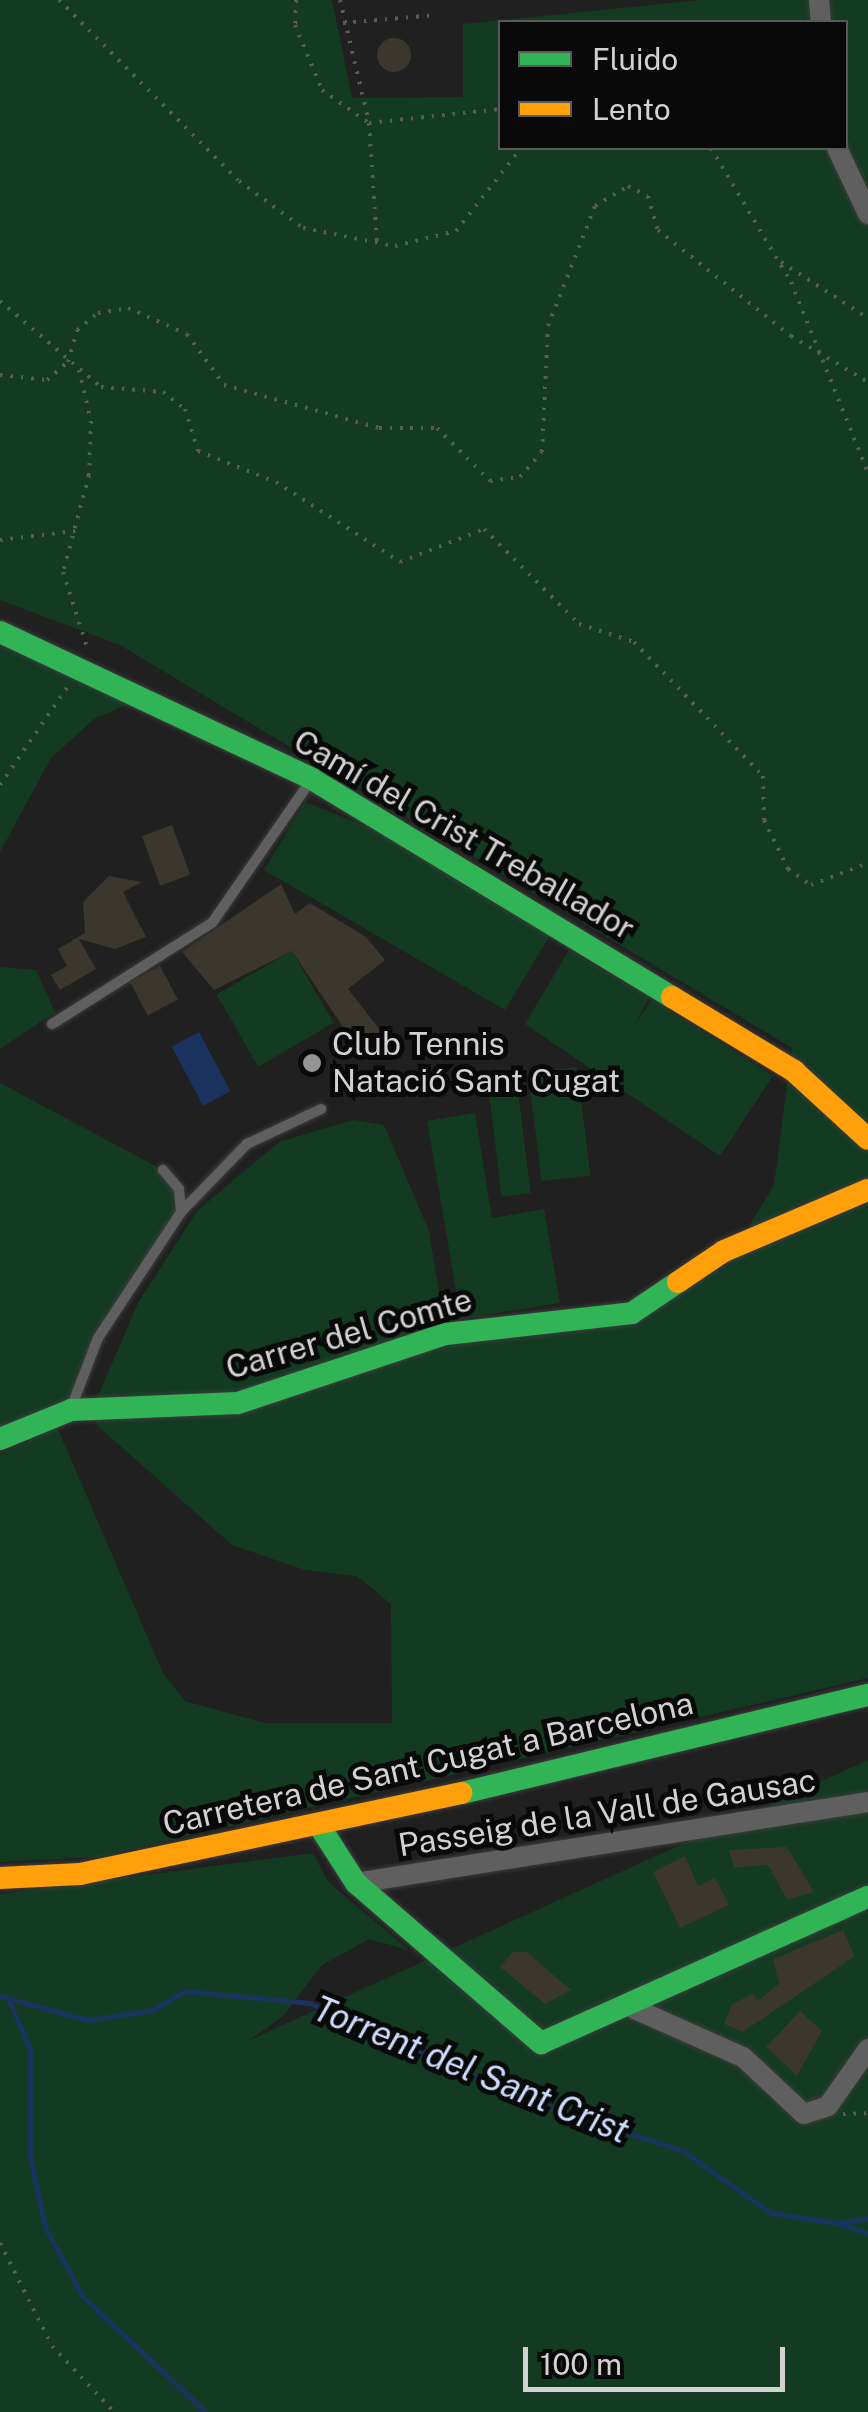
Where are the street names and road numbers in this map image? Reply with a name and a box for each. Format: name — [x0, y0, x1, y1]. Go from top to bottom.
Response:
street label: Camí del Crist Treballador — [287, 722, 641, 948]
street label: Carrer del Comte — [221, 1280, 477, 1388]
street label: Carretera de Sant Cugat a Barcelona — [159, 1684, 697, 1844]
street label: Passeig de la Vall de Gausac — [395, 1761, 819, 1865]

